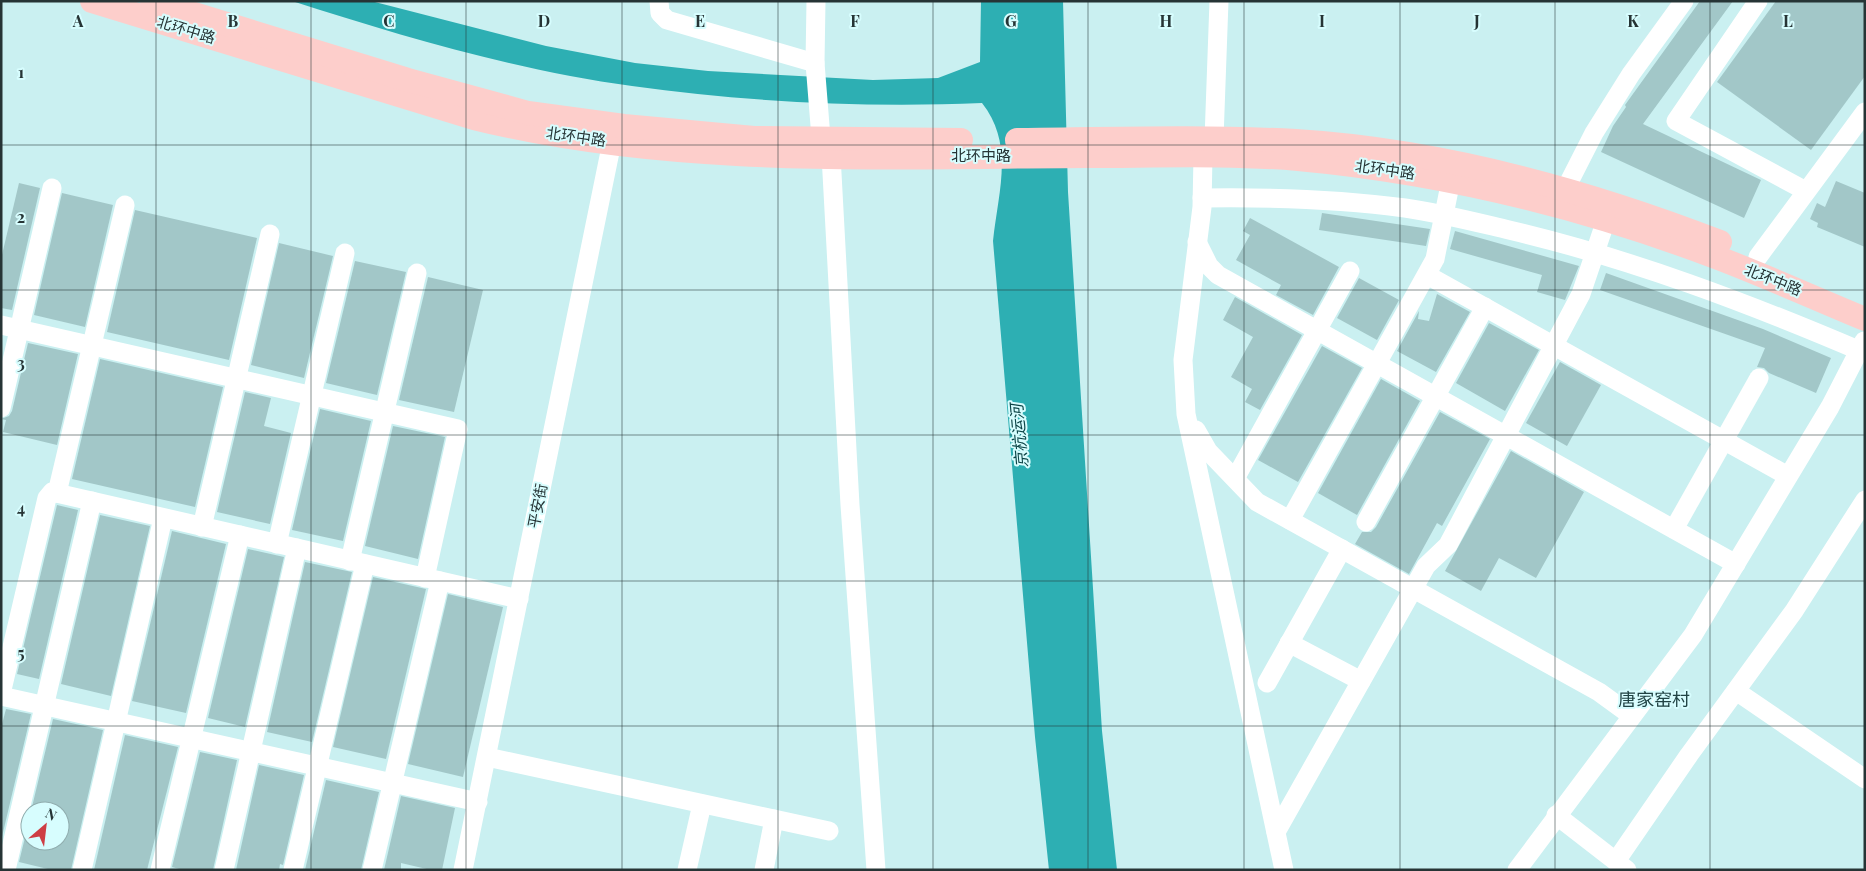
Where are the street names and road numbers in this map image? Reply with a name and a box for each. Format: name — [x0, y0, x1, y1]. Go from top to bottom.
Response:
street label: 北环中路 — [155, 11, 218, 47]
street label: 北环中路 — [545, 122, 607, 150]
street label: 北环中路 — [951, 145, 1011, 165]
street label: 北环中路 — [1354, 155, 1416, 183]
street label: 北环中路 — [1742, 259, 1805, 300]
street label: 平安街 — [523, 482, 551, 530]

